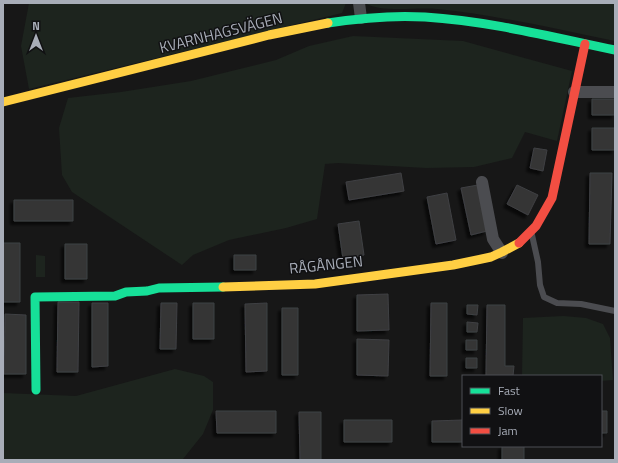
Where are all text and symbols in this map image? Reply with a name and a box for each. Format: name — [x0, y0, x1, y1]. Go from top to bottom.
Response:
street label: KVARNHAGSVÄGEN — [157, 6, 285, 59]
north arrow — [16, 16, 56, 56]
text: N — [32, 18, 40, 34]
street label: RÅGÅNGEN — [288, 249, 364, 280]
legend — [462, 375, 602, 447]
text: Fast — [498, 381, 521, 400]
text: Slow — [498, 401, 523, 420]
text: Jam — [498, 421, 518, 440]

